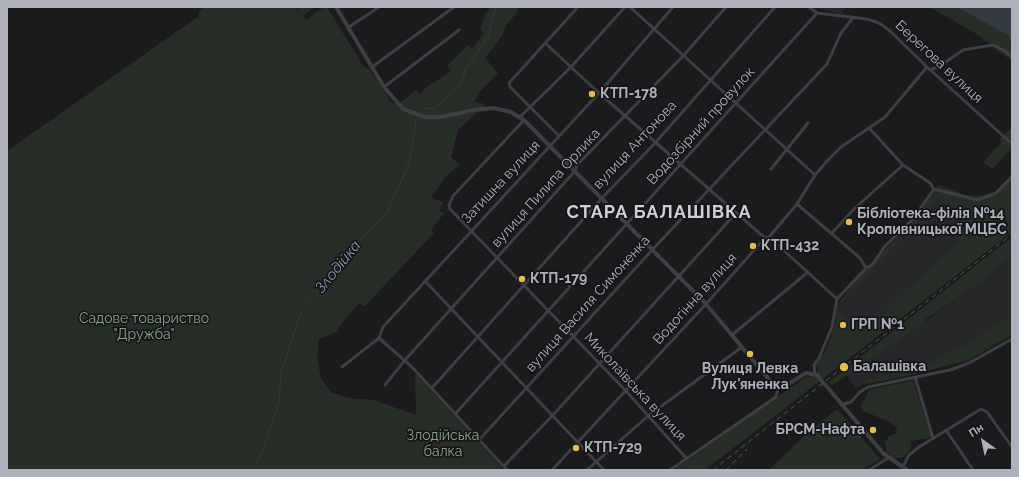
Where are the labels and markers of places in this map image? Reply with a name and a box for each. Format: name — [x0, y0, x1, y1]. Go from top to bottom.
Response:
place label: КТП-178 — [600, 86, 658, 102]
marker: КТП-178 — [587, 89, 597, 99]
place label: Бібліотека-філія №14 Кропивницької МЦБС — [857, 206, 1006, 238]
marker: Бібліотека-філія №14 Кропивницької МЦБС — [844, 217, 854, 227]
place label: КТП-432 — [761, 238, 819, 254]
marker: КТП-432 — [748, 241, 758, 251]
place label: КТП-179 — [530, 271, 587, 287]
marker: КТП-179 — [517, 274, 527, 284]
place label: ГРП №1 — [851, 317, 904, 333]
marker: ГРП №1 — [838, 320, 848, 330]
marker: Вулиця Левка Лук'яненка — [745, 349, 755, 359]
place label: Балашівка — [853, 359, 926, 375]
place label: Вулиця Левка Лук'яненка — [702, 361, 798, 394]
marker: Балашівка — [838, 361, 850, 373]
place label: БРСМ-Нафта — [776, 422, 865, 438]
marker: БРСМ-Нафта — [868, 425, 878, 435]
place label: КТП-729 — [584, 440, 642, 456]
marker: КТП-729 — [571, 443, 581, 453]

